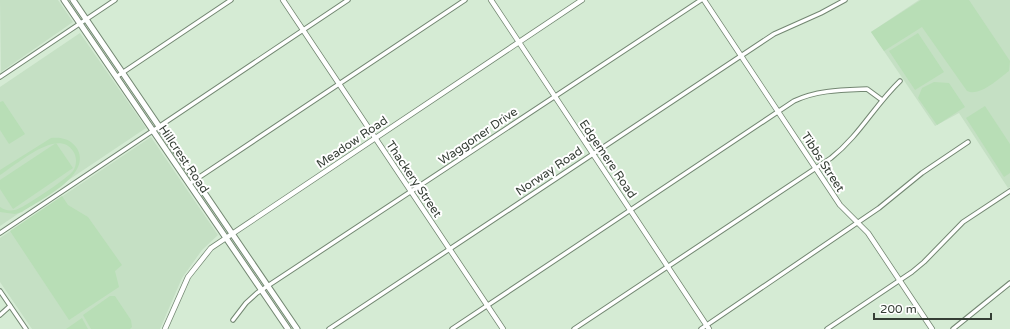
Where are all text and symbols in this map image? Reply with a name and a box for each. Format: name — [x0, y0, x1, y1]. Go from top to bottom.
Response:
street label: Waggoner Drive — [436, 104, 520, 168]
street label: Meadow Road — [314, 113, 390, 171]
street label: Edgemere Road — [577, 117, 639, 201]
street label: Hillcrest Road — [156, 122, 212, 196]
street label: Tibbs Street — [798, 129, 848, 195]
street label: Thackery Street — [383, 138, 445, 220]
street label: Norway Road — [513, 144, 585, 198]
scale bar — [874, 295, 991, 321]
text: 200 m — [880, 302, 917, 316]

